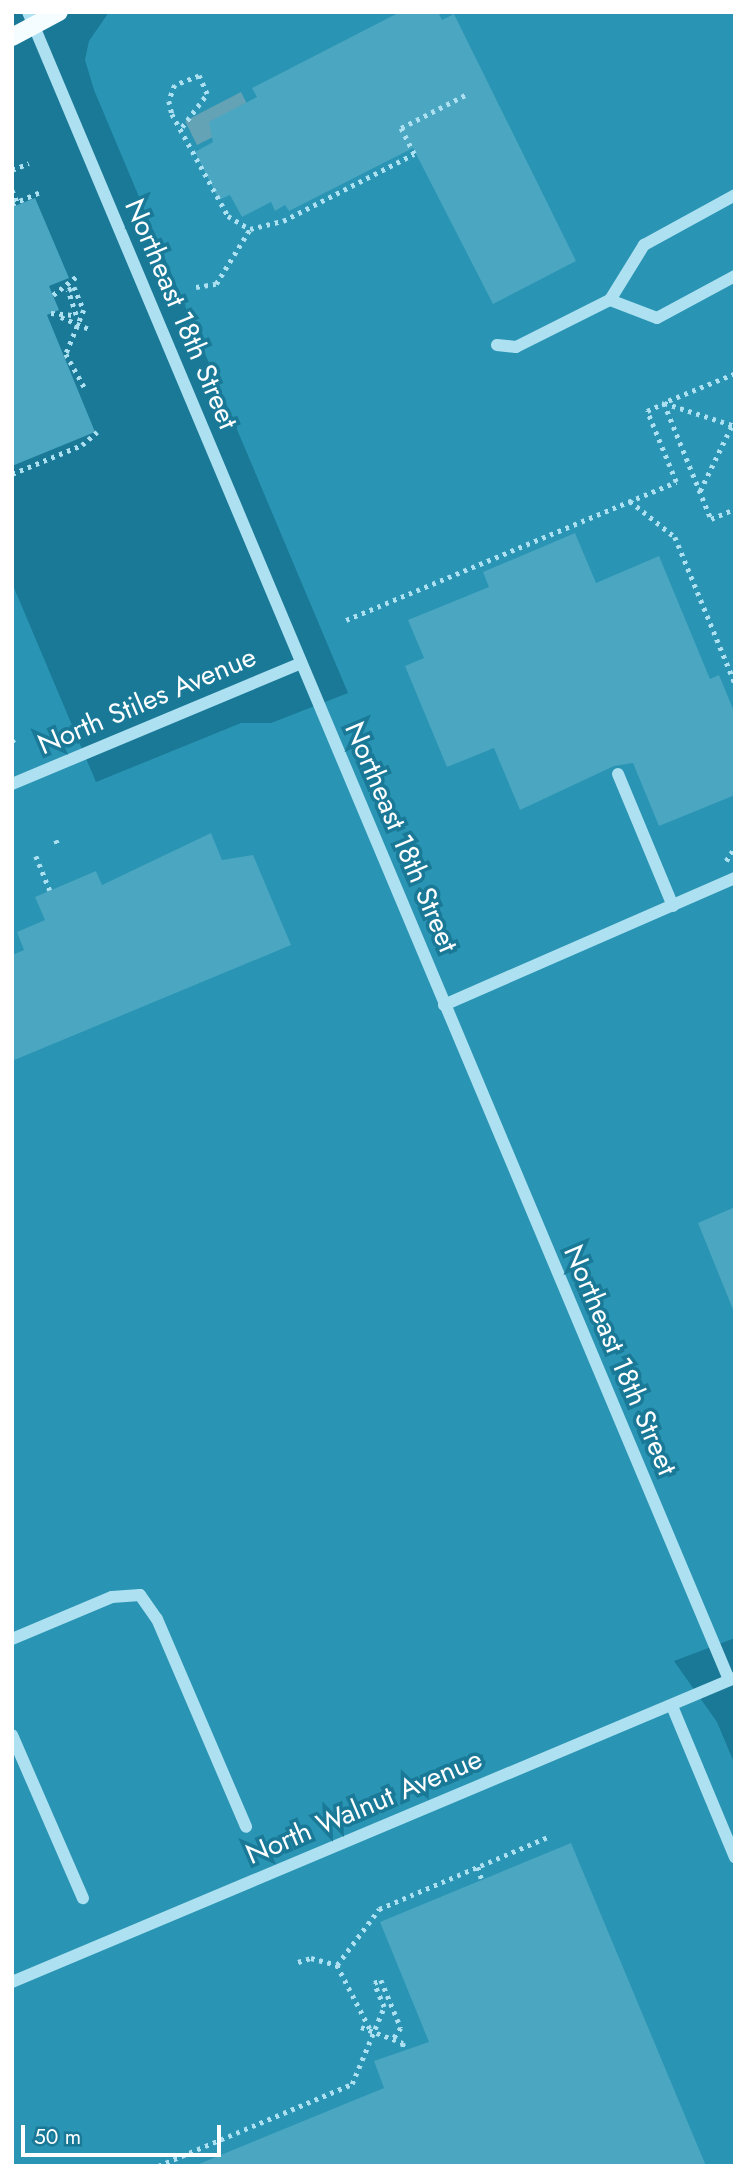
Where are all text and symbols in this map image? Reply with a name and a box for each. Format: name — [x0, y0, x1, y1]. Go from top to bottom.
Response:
street label: Northeast 18th Street — [117, 194, 245, 434]
street label: North Stiles Avenue — [33, 640, 261, 762]
street label: Northeast 18th Street — [337, 717, 465, 957]
street label: Northeast 18th Street — [556, 1240, 684, 1480]
street label: North Walnut Avenue — [241, 1742, 487, 1872]
scale bar — [24, 2112, 224, 2156]
text: 50 m — [34, 2122, 81, 2152]

